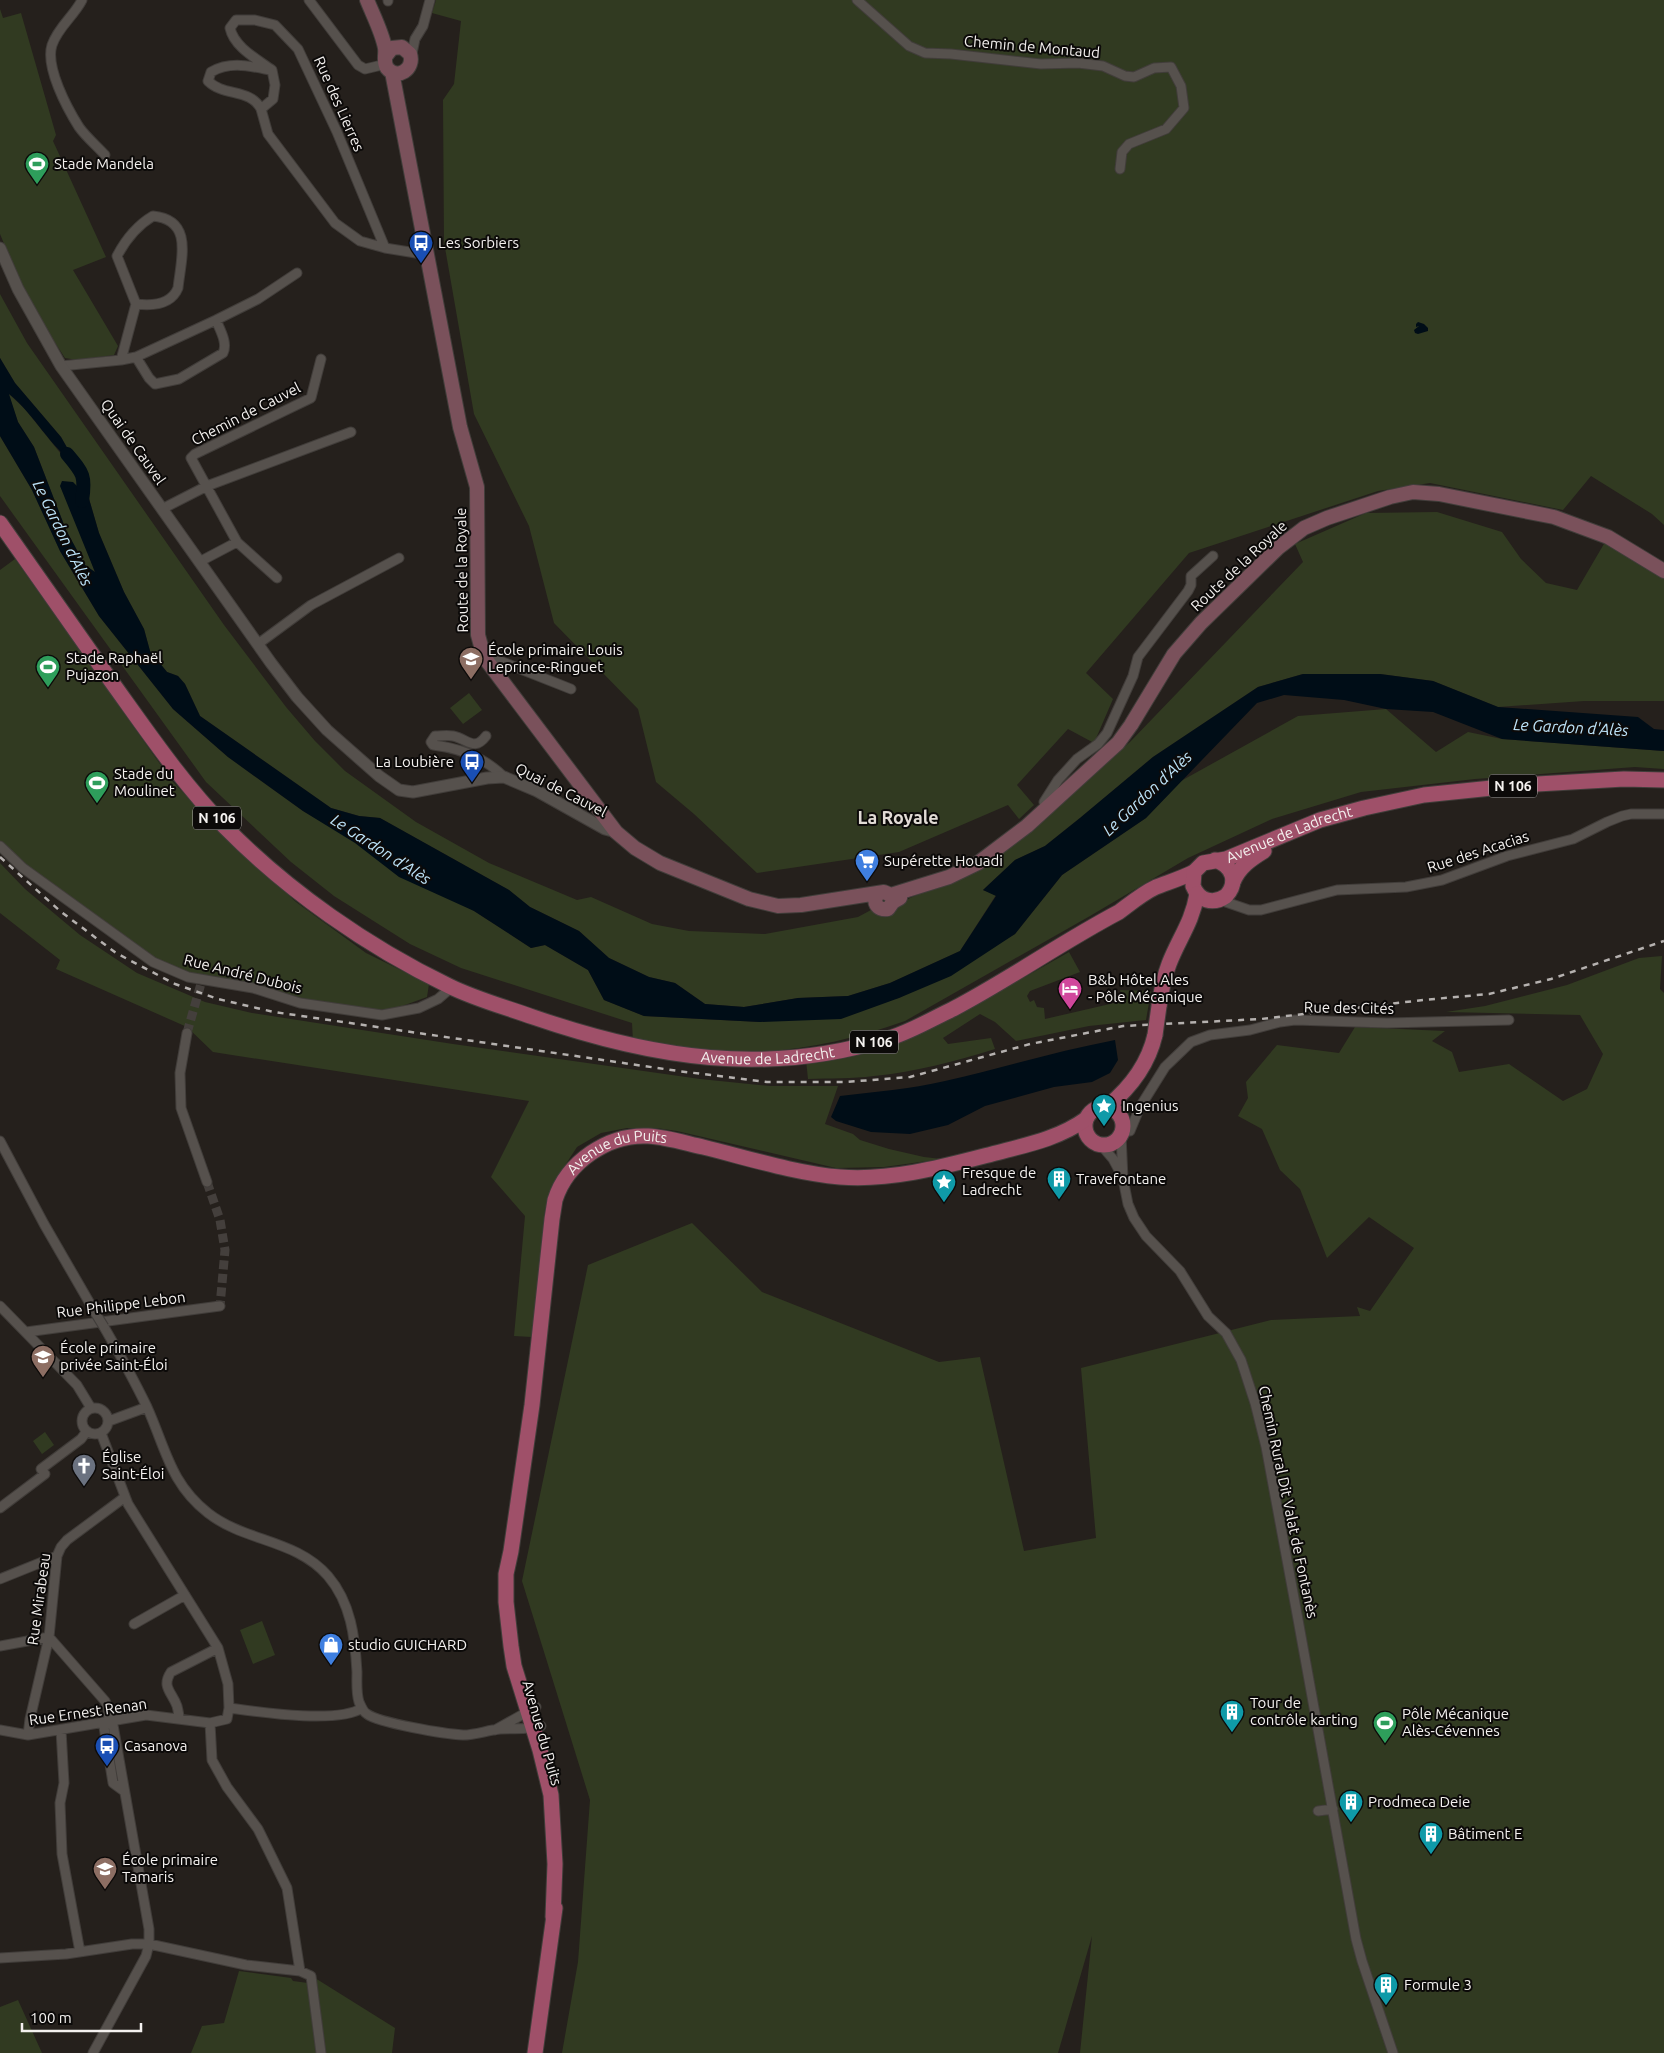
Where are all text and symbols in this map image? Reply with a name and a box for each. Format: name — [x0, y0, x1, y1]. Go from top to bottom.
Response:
street label: Chemin de Montaud — [963, 32, 1101, 61]
street label: Rue des Lierres — [311, 54, 368, 154]
sports icon: Stade Mandela — [24, 151, 50, 185]
place label: Stade Mandela — [54, 155, 154, 172]
bus stop icon: Les Sorbiers — [408, 230, 434, 264]
place label: Les Sorbiers — [438, 234, 519, 251]
street label: Chemin de Cauvel — [188, 379, 303, 448]
street label: Quai de Cauvel — [98, 396, 169, 488]
water label: Le Gardon d'Alès — [30, 477, 96, 589]
street label: Route de la Royale — [452, 507, 471, 633]
street label: Route de la Royale — [1187, 517, 1290, 614]
place label: École primaire Louis Leprince-Ringuet — [488, 641, 623, 675]
school or university icon: École primaire Louis Leprince-Ringuet — [458, 646, 484, 680]
place label: Stade Raphaël Pujazon — [66, 649, 162, 683]
sports icon: Stade Raphaël Pujazon — [35, 654, 61, 688]
water label: Le Gardon d'Alès — [1513, 715, 1629, 739]
water label: Le Gardon d'Alès — [1099, 747, 1196, 839]
bus stop icon: La Loubière — [459, 749, 485, 783]
place label: La Loubière — [376, 753, 454, 770]
street label: Quai de Cauvel — [513, 759, 610, 820]
place label: Stade du Moulinet — [114, 765, 175, 799]
sports icon: Stade du Moulinet — [84, 770, 110, 804]
road number: N 106 — [1489, 774, 1537, 798]
street label: Avenue de Ladrecht — [1223, 803, 1354, 866]
road number: N 106 — [193, 806, 241, 830]
district label: La Royale — [857, 807, 939, 827]
water label: Le Gardon d'Alès — [328, 810, 434, 888]
street label: Rue des Acacias — [1425, 827, 1531, 876]
supermarket icon: Supérette Houadi — [854, 848, 880, 882]
place label: Supérette Houadi — [884, 852, 1003, 869]
street label: Rue André Dubois — [182, 951, 304, 996]
place label: B&b Hôtel Ales - Pôle Mécanique — [1088, 971, 1203, 1005]
hotel icon: B&b Hôtel Ales - Pôle Mécanique — [1057, 976, 1083, 1010]
street label: Rue des Cités — [1304, 998, 1394, 1017]
road number: N 106 — [850, 1030, 898, 1054]
street label: Avenue de Ladrecht — [700, 1043, 836, 1067]
place icon: Ingenius — [1091, 1093, 1117, 1127]
place label: Ingenius — [1122, 1097, 1179, 1114]
street label: Avenue du Puits — [563, 1127, 669, 1178]
place label: Fresque de Ladrecht — [962, 1164, 1036, 1198]
building icon: Travefontane — [1046, 1166, 1072, 1200]
place icon: Fresque de Ladrecht — [931, 1169, 957, 1203]
place label: Travefontane — [1076, 1170, 1166, 1187]
street label: Rue Philippe Lebon — [56, 1288, 186, 1321]
place label: École primaire privée Saint-Éloi — [60, 1339, 168, 1373]
school or university icon: École primaire privée Saint-Éloi — [30, 1344, 56, 1378]
street label: Chemin Rural Dit Valat de Fontanès — [1255, 1384, 1321, 1620]
place label: Église Saint-Éloi — [102, 1448, 164, 1482]
church icon: Église Saint-Éloi — [71, 1453, 97, 1487]
street label: Rue Mirabeau — [24, 1552, 53, 1646]
shop icon: studio GUICHARD — [318, 1632, 344, 1666]
place label: studio GUICHARD — [348, 1636, 467, 1653]
street label: Avenue du Puits — [519, 1678, 566, 1787]
place label: Tour de contrôle karting — [1250, 1694, 1358, 1728]
street label: Rue Ernest Renan — [28, 1695, 148, 1728]
building icon: Tour de contrôle karting — [1219, 1699, 1245, 1733]
place label: Pôle Mécanique Alès-Cévennes — [1402, 1705, 1509, 1739]
sports icon: Pôle Mécanique Alès-Cévennes — [1372, 1710, 1398, 1744]
bus stop icon: Casanova — [94, 1733, 120, 1767]
place label: Casanova — [124, 1737, 187, 1754]
building icon: Prodmeca Deie — [1338, 1789, 1364, 1823]
place label: Prodmeca Deie — [1368, 1793, 1470, 1810]
building icon: Bâtiment E — [1418, 1821, 1444, 1855]
place label: Bâtiment E — [1448, 1825, 1522, 1842]
place label: École primaire Tamaris — [122, 1851, 218, 1885]
school or university icon: École primaire Tamaris — [92, 1856, 118, 1890]
building icon: Formule 3 — [1373, 1972, 1399, 2006]
place label: Formule 3 — [1404, 1976, 1472, 1993]
scale bar — [22, 2000, 141, 2032]
text: 100 m — [30, 2009, 72, 2026]

